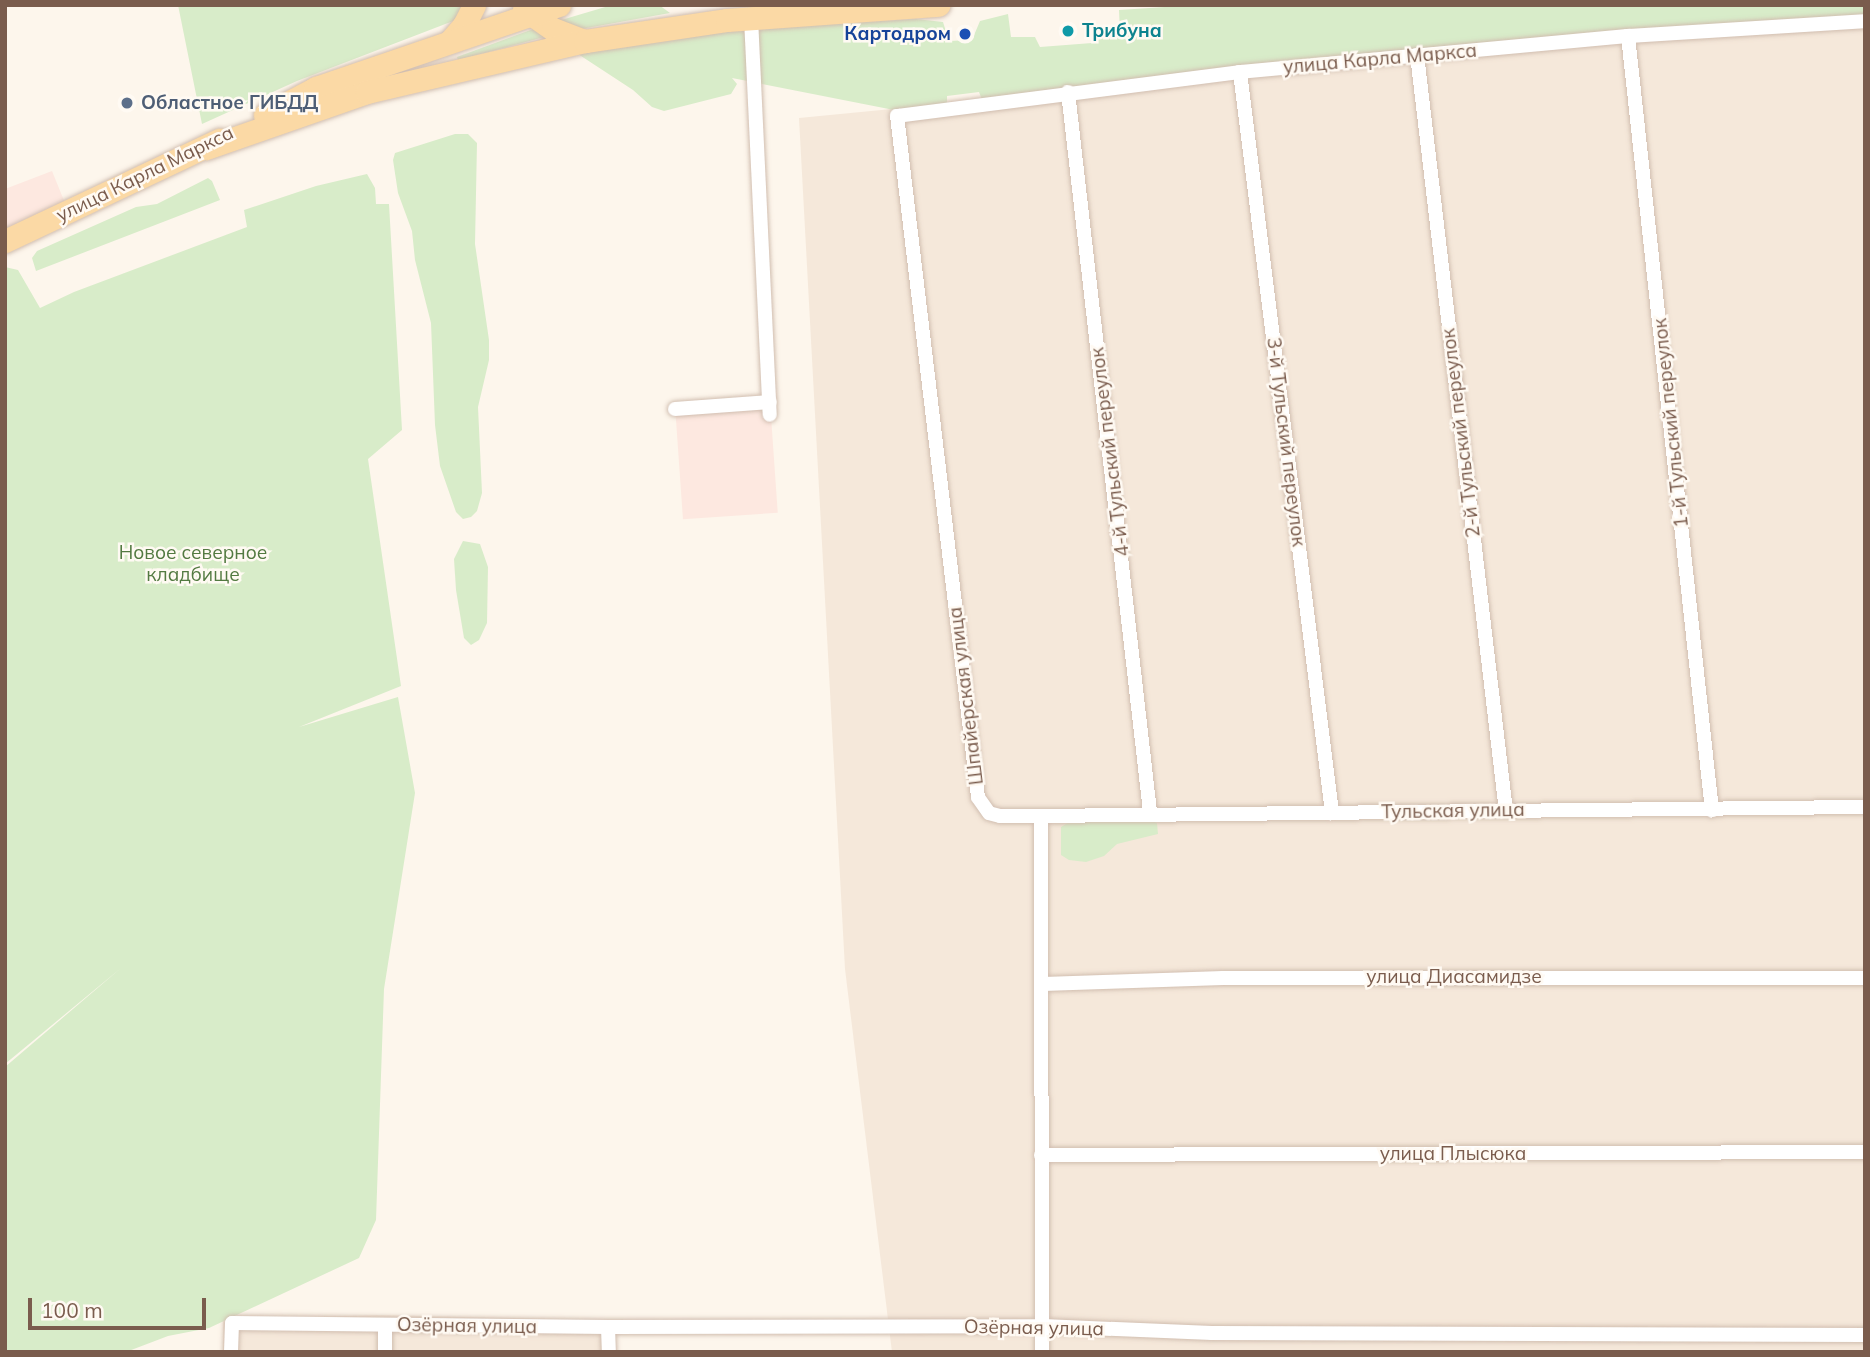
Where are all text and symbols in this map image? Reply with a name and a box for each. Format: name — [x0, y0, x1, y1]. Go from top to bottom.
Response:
place label: Трибуна — [1082, 20, 1162, 42]
place label: Картодром — [844, 23, 951, 45]
marker: Трибуна — [1060, 23, 1076, 39]
marker: Картодром — [957, 26, 973, 42]
street label: улица Карла Маркса — [1282, 39, 1478, 79]
place label: Областное ГИБДД — [141, 92, 318, 114]
marker: Областное ГИБДД — [119, 95, 135, 111]
street label: улица Карла Маркса — [53, 121, 237, 227]
street label: 1-й Тульский переулок — [1649, 317, 1693, 529]
street label: 2-й Тульский переулок — [1437, 327, 1485, 539]
street label: 3-й Тульский переулок — [1262, 336, 1310, 548]
street label: 4-й Тульский переулок — [1086, 346, 1134, 558]
park label: Новое северное кладбище — [119, 542, 267, 586]
street label: Шпайерская улица — [944, 606, 988, 786]
street label: Тульская улица — [1381, 798, 1525, 824]
street label: улица Диасамидзе — [1366, 966, 1542, 988]
street label: улица Плысюка — [1380, 1143, 1526, 1165]
scale bar — [32, 1284, 210, 1328]
text: 100 m — [41, 1297, 103, 1323]
street label: Озёрная улица — [397, 1313, 537, 1339]
street label: Озёрная улица — [964, 1315, 1104, 1341]

